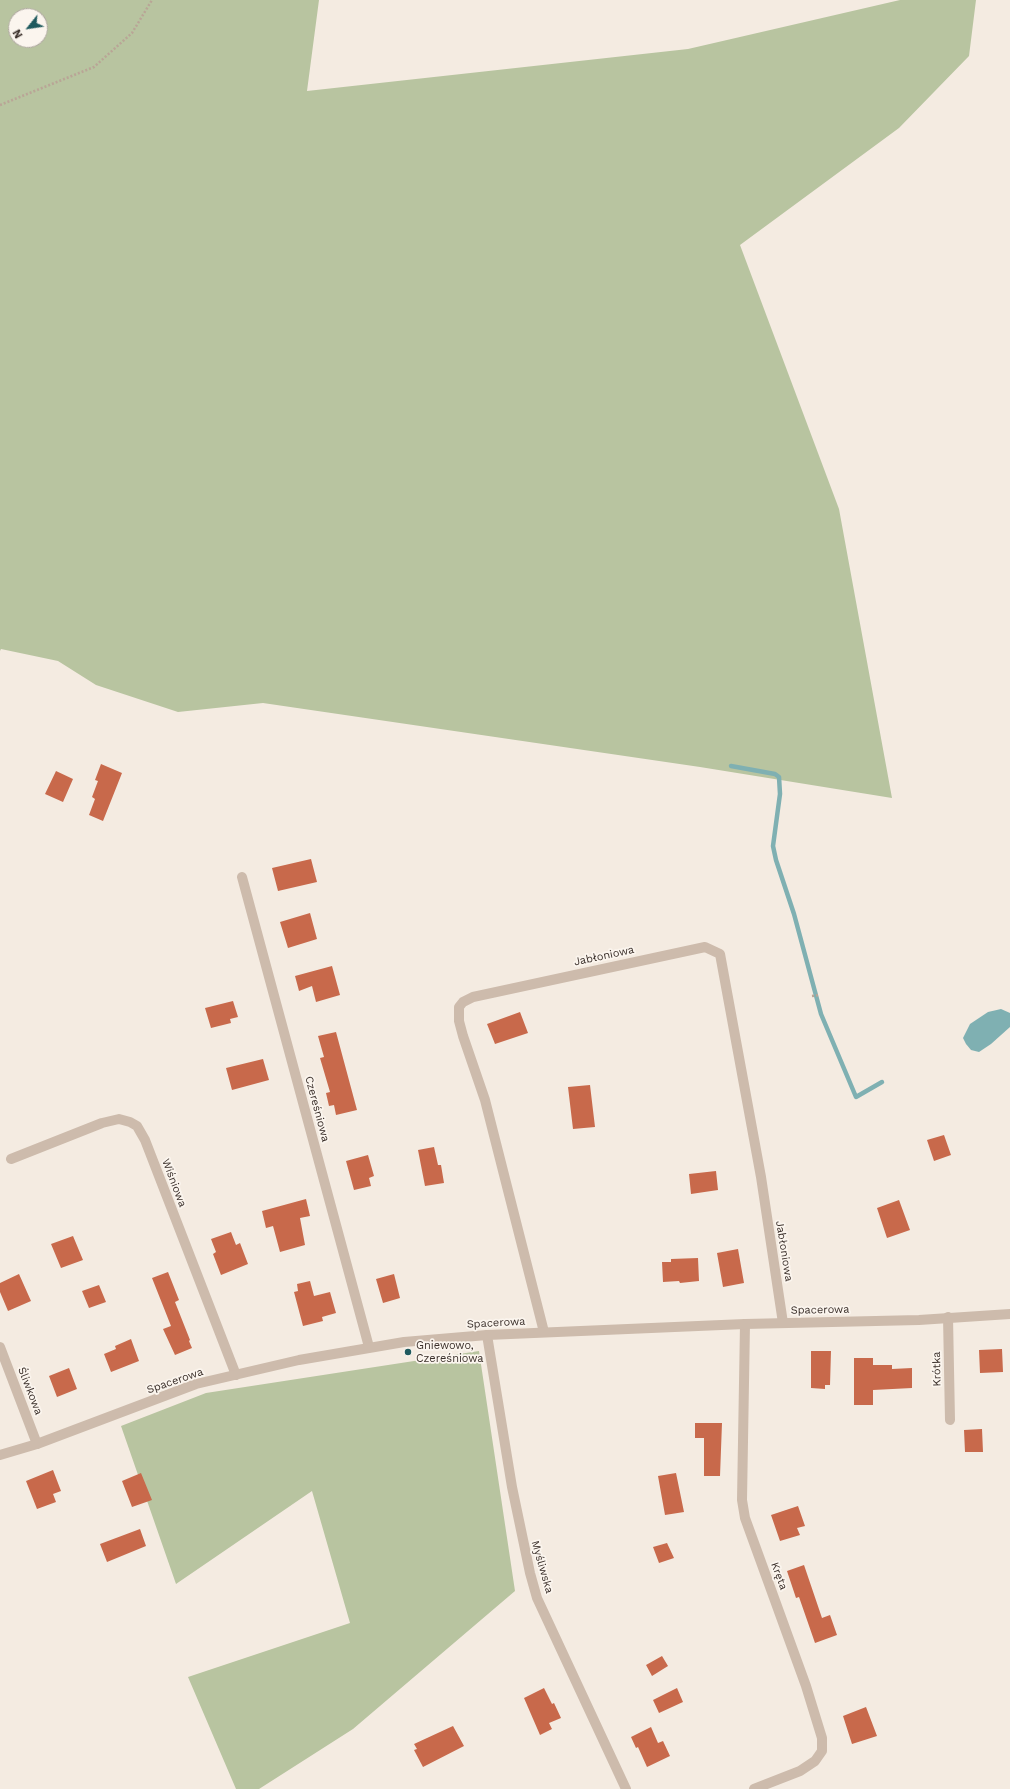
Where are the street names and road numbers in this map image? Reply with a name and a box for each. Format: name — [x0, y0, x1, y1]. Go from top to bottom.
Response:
street label: Jabłoniowa — [573, 943, 635, 969]
street label: Czereśniowa — [302, 1075, 332, 1143]
street label: Wiśniowa — [159, 1157, 189, 1209]
street label: Jabłoniowa — [773, 1220, 795, 1282]
street label: Spacerowa — [791, 1303, 849, 1317]
street label: Spacerowa — [466, 1315, 526, 1331]
street label: Krótka — [930, 1351, 944, 1387]
street label: Śliwkowa — [15, 1365, 45, 1417]
street label: Spacerowa — [145, 1365, 205, 1397]
street label: Myśliwska — [528, 1539, 556, 1595]
street label: Kręta — [768, 1560, 790, 1592]

